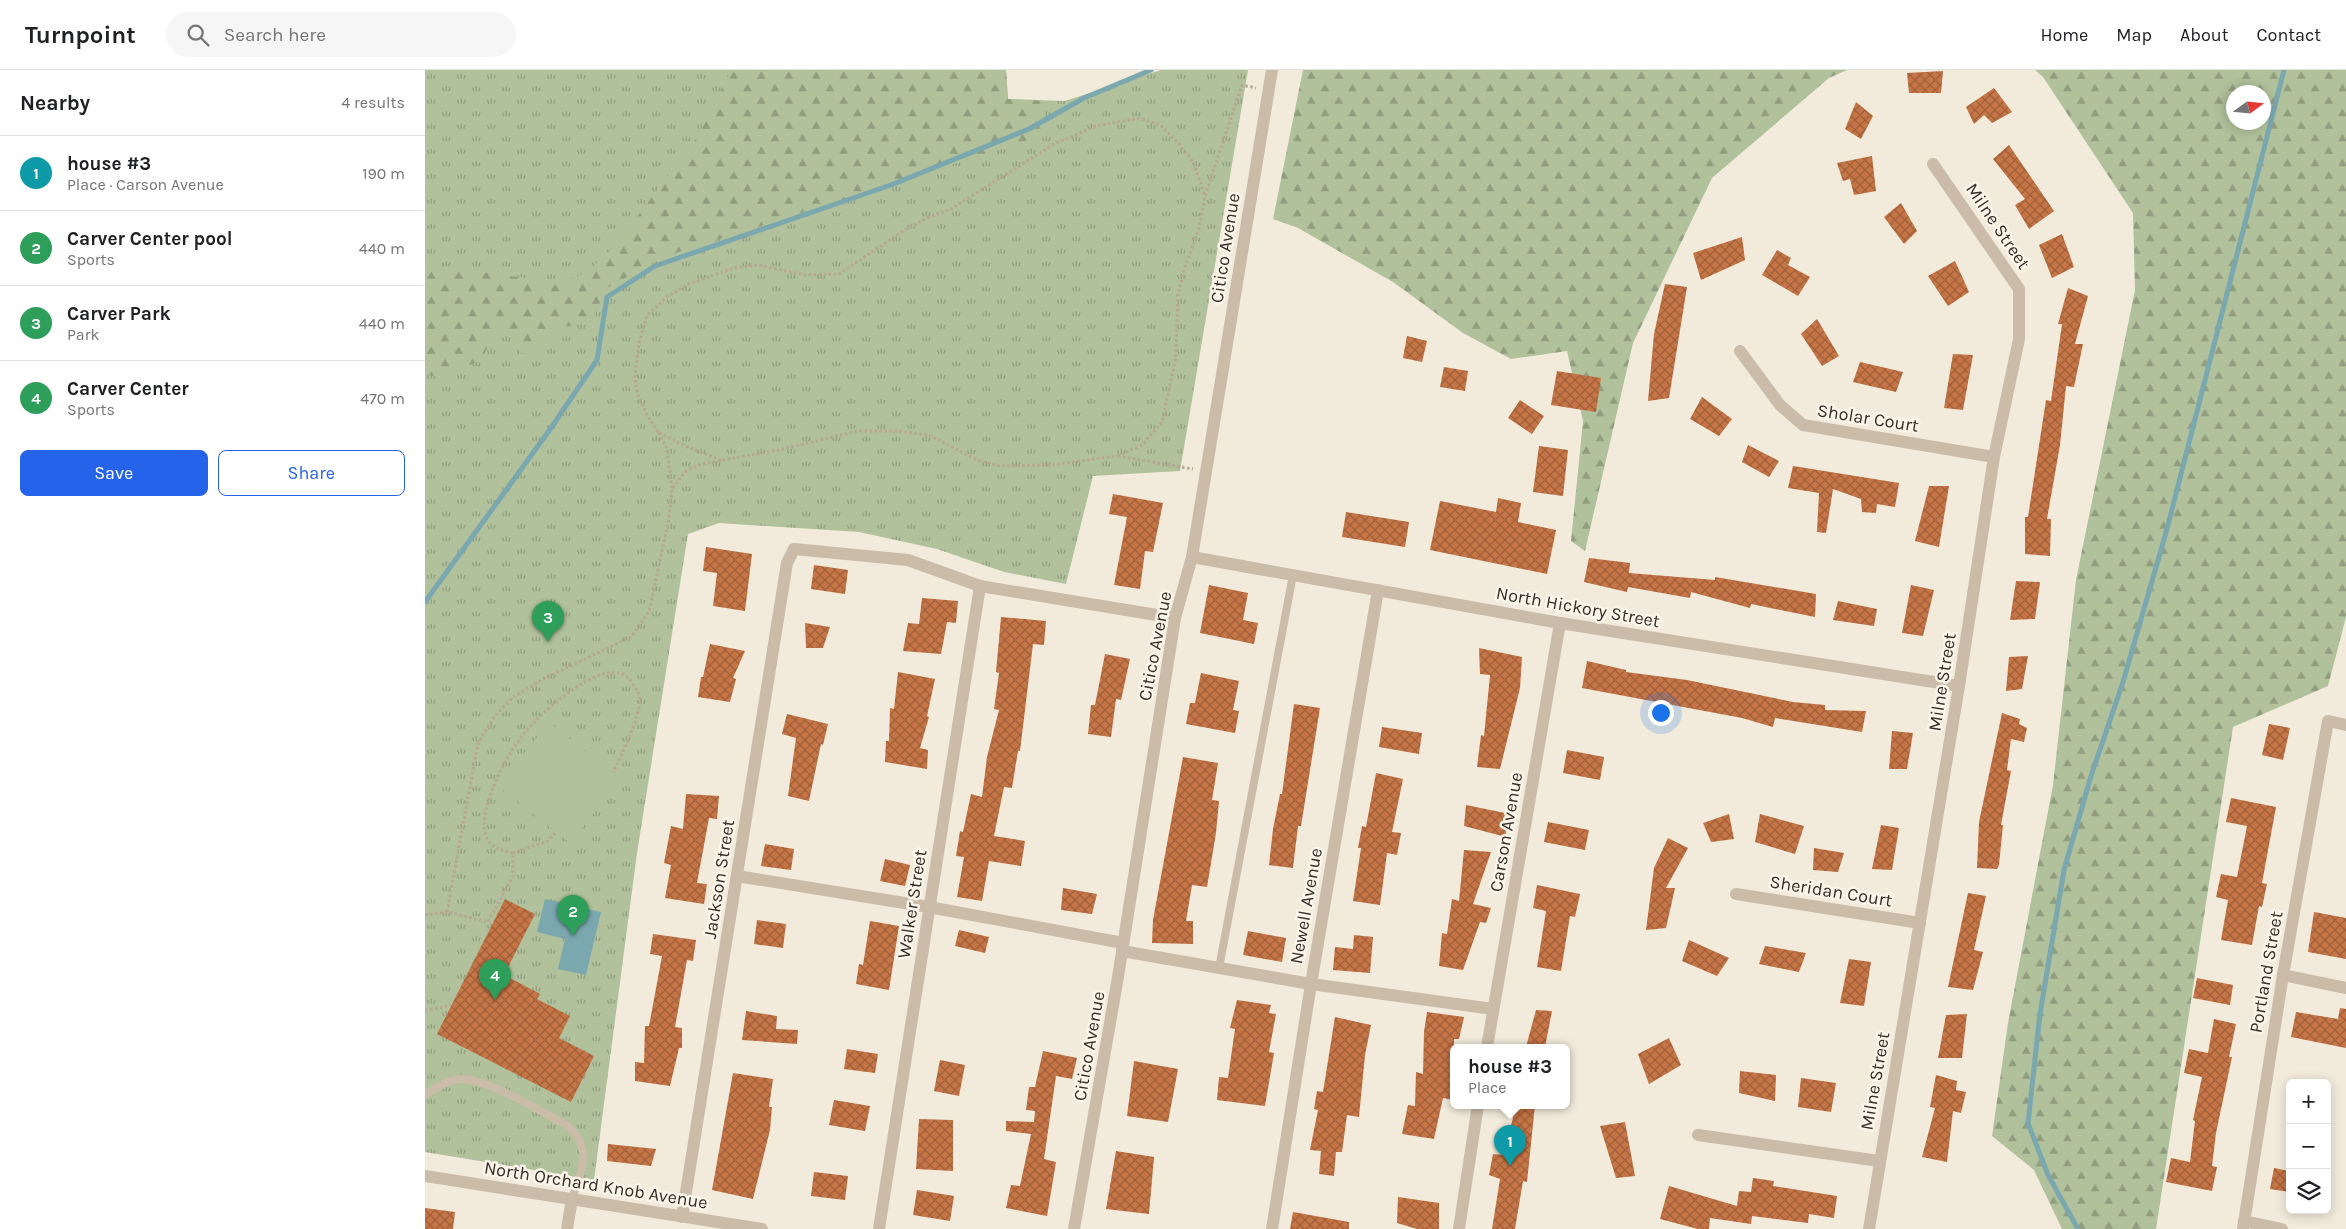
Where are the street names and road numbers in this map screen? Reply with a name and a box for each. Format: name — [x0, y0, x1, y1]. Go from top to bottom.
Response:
street label: Milne Street — [1961, 179, 2035, 274]
street label: Citico Avenue — [1205, 191, 1245, 305]
street label: Sholar Court — [1816, 399, 1920, 437]
street label: North Hickory Street — [1494, 582, 1662, 632]
street label: Citico Avenue — [1134, 589, 1176, 703]
street label: Milne Street — [1923, 631, 1961, 733]
street label: Carson Avenue — [1485, 770, 1527, 894]
street label: Jackson Street — [699, 818, 739, 940]
street label: Newell Avenue — [1285, 846, 1327, 966]
street label: Walker Street — [893, 848, 932, 960]
street label: Sheridan Court — [1768, 870, 1894, 912]
street label: Portland Street — [2244, 909, 2288, 1035]
street label: Citico Avenue — [1069, 989, 1109, 1103]
street label: Milne Street — [1856, 1030, 1895, 1132]
street label: North Orchard Knob Avenue — [483, 1156, 709, 1214]

